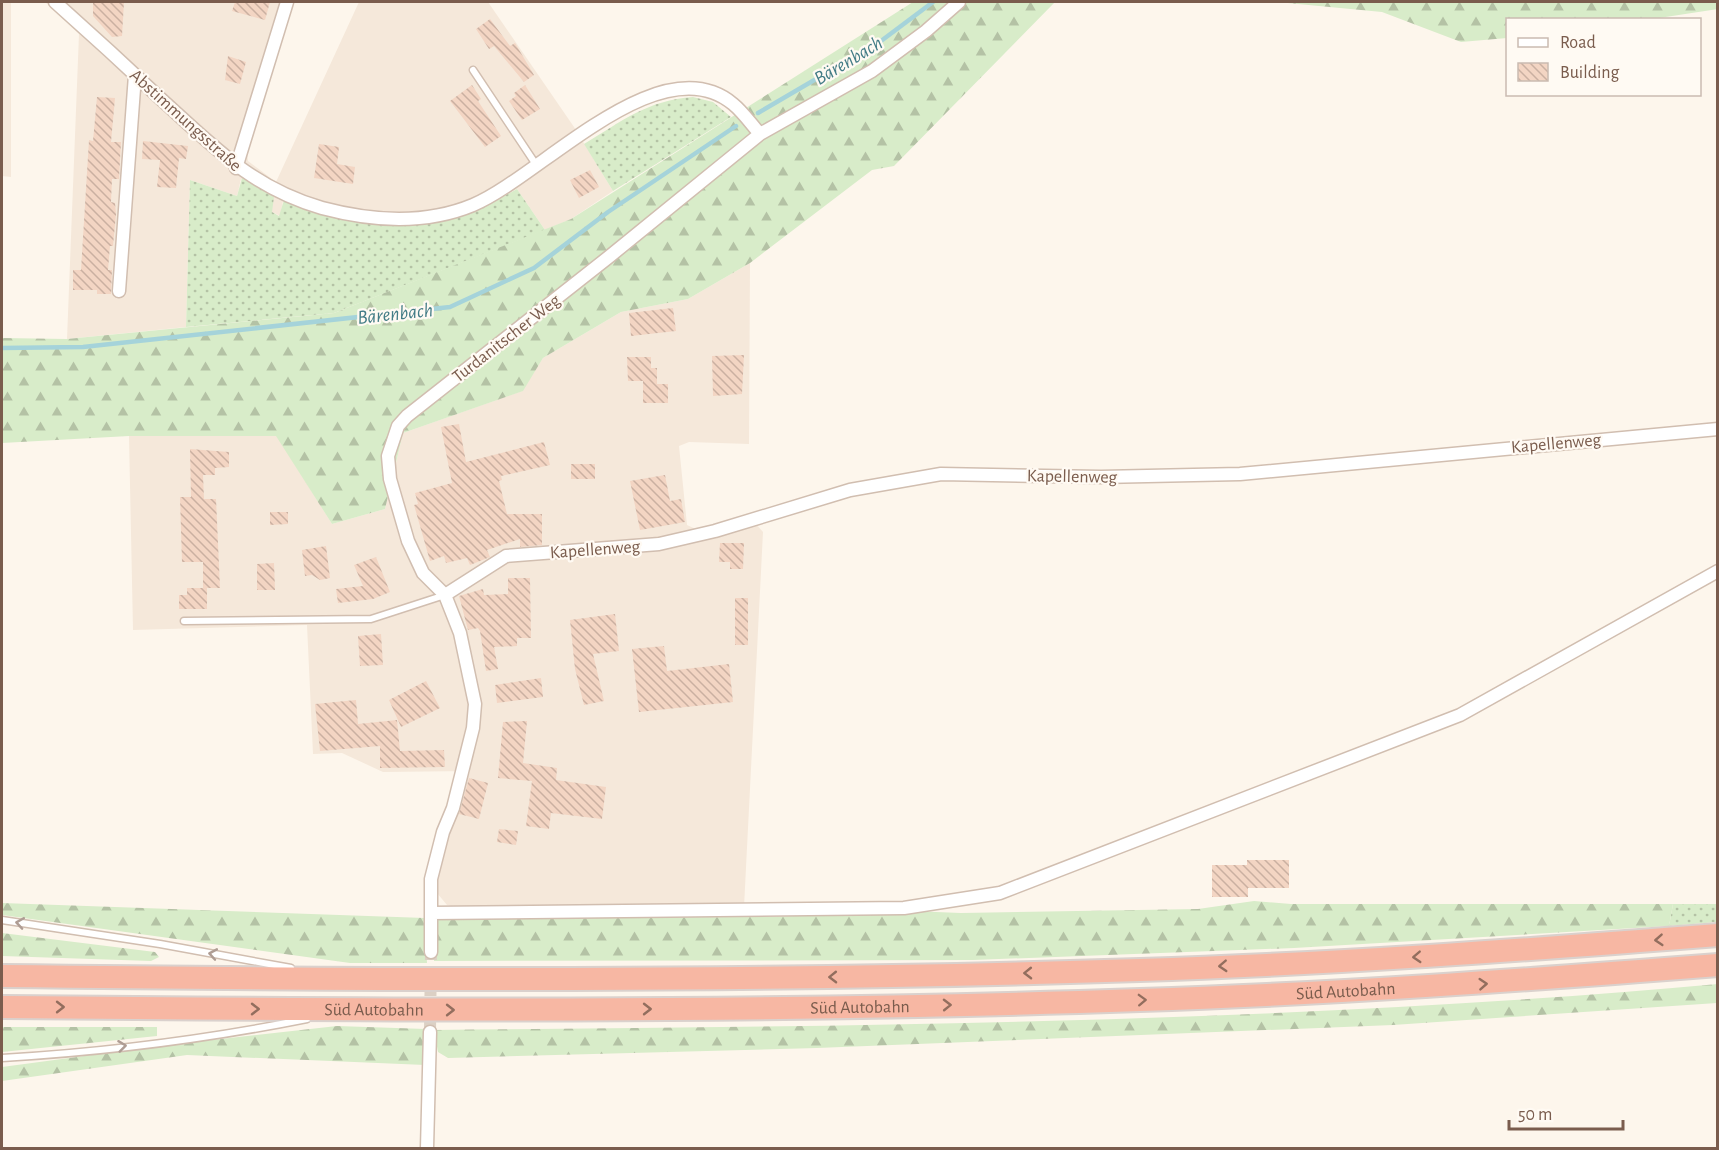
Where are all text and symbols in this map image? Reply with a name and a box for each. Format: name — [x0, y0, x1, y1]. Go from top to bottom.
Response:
legend — [1506, 18, 1701, 96]
water label: Bärenbach — [811, 33, 886, 89]
text: Road — [1560, 34, 1596, 52]
text: Building — [1560, 64, 1620, 82]
street label: Abstimmungsstraße — [126, 66, 245, 175]
street label: Turdanitscher Weg — [449, 291, 564, 386]
water label: Bärenbach — [356, 300, 434, 328]
street label: Kapellenweg — [1510, 431, 1602, 457]
street label: Kapellenweg — [1027, 467, 1118, 487]
street label: Kapellenweg — [549, 538, 641, 562]
one-way arrow — [16, 917, 25, 929]
one-way arrow — [1655, 933, 1664, 946]
one-way arrow — [208, 948, 218, 961]
one-way arrow — [1413, 950, 1422, 963]
one-way arrow — [1218, 960, 1227, 973]
one-way arrow — [1023, 967, 1032, 979]
one-way arrow — [828, 971, 837, 984]
one-way arrow — [1479, 977, 1488, 990]
street label: Süd Autobahn — [1296, 980, 1396, 1004]
one-way arrow — [1137, 994, 1146, 1007]
street label: Süd Autobahn — [810, 998, 910, 1018]
one-way arrow — [942, 999, 951, 1011]
one-way arrow — [55, 1001, 64, 1013]
street label: Süd Autobahn — [324, 1001, 424, 1020]
one-way arrow — [250, 1003, 259, 1015]
one-way arrow — [642, 1003, 651, 1015]
one-way arrow — [445, 1004, 454, 1016]
one-way arrow — [118, 1041, 127, 1053]
scale bar — [1509, 1093, 1623, 1131]
text: 50 m — [1518, 1106, 1552, 1124]

